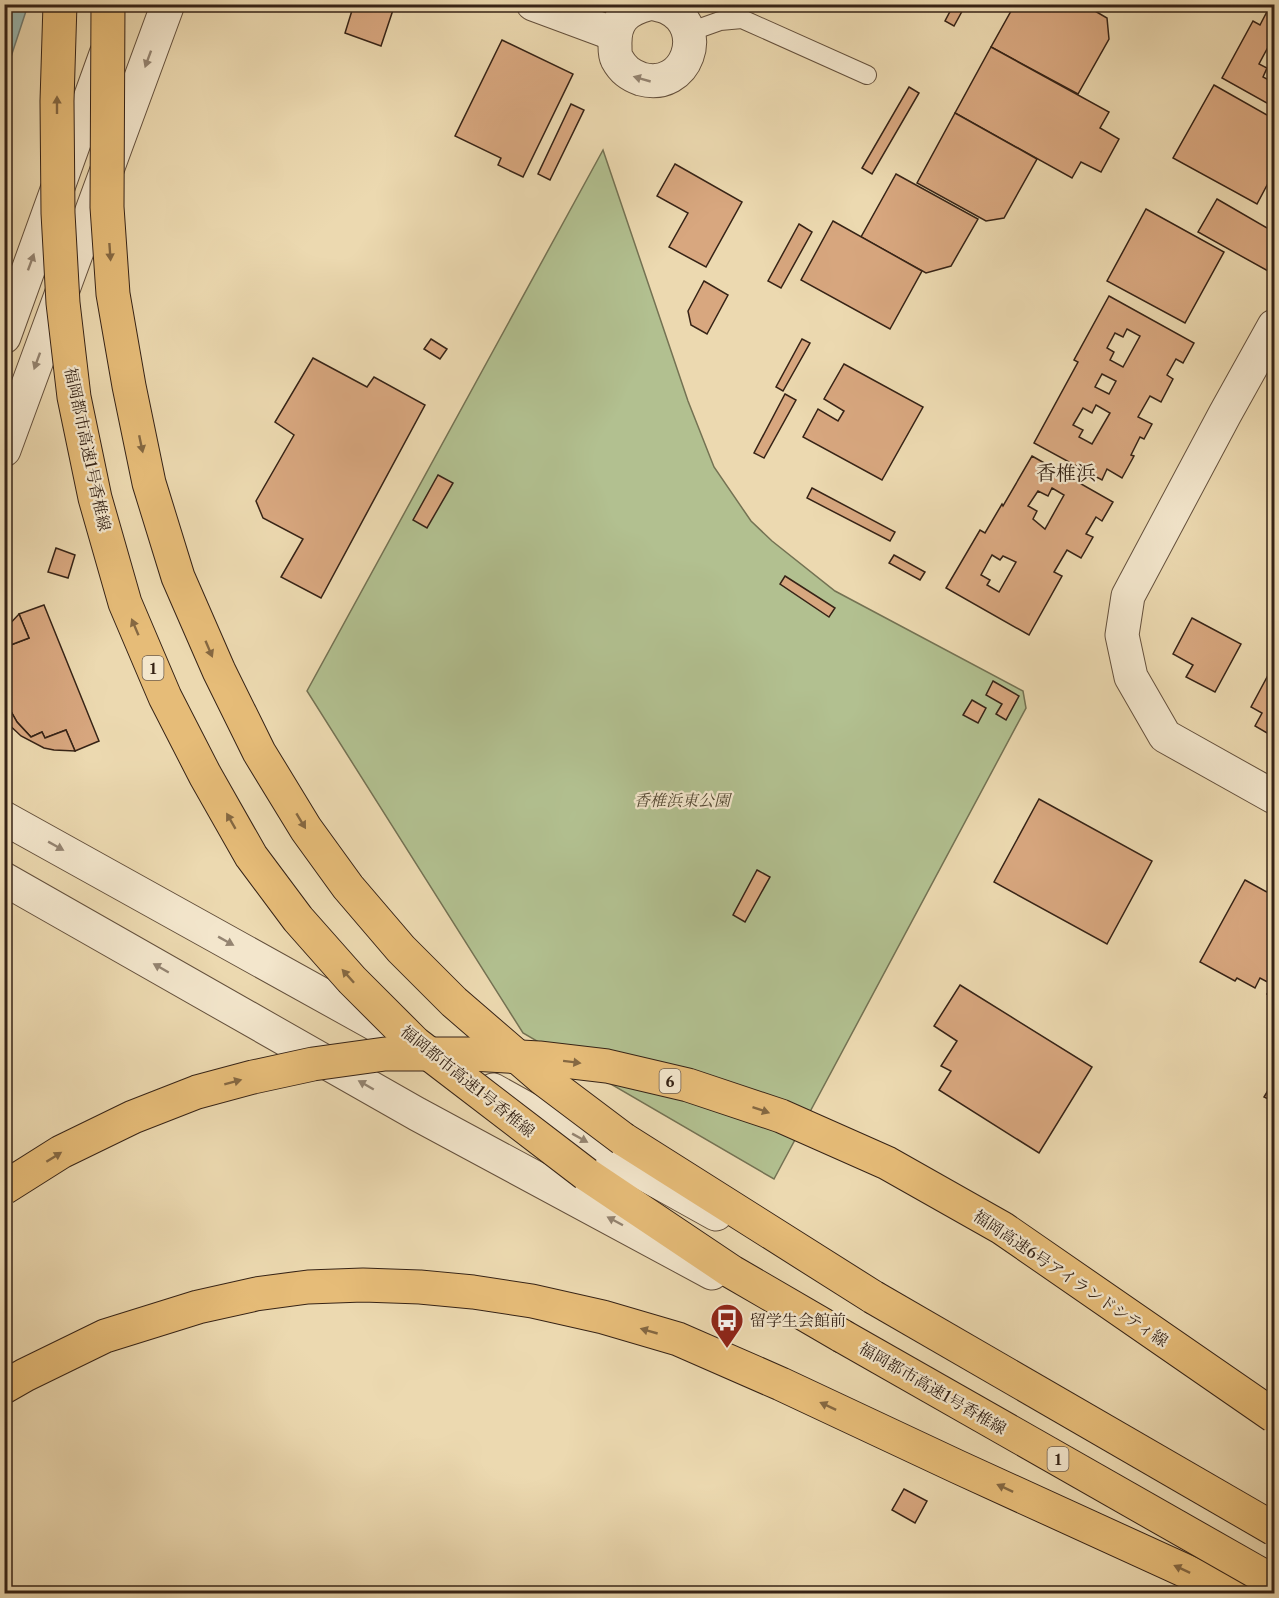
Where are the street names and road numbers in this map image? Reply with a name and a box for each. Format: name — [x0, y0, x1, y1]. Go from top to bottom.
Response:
street label: 福岡都市高速1号香椎線 — [61, 365, 115, 533]
road number: 1 — [142, 656, 164, 680]
street label: 福岡都市高速1号香椎線 — [397, 1021, 539, 1141]
road number: 6 — [660, 1069, 680, 1093]
street label: 福岡高速6号アイランドシティ線 — [970, 1205, 1172, 1351]
street label: 福岡都市高速1号香椎線 — [856, 1338, 1010, 1438]
road number: 1 — [1048, 1447, 1068, 1471]

